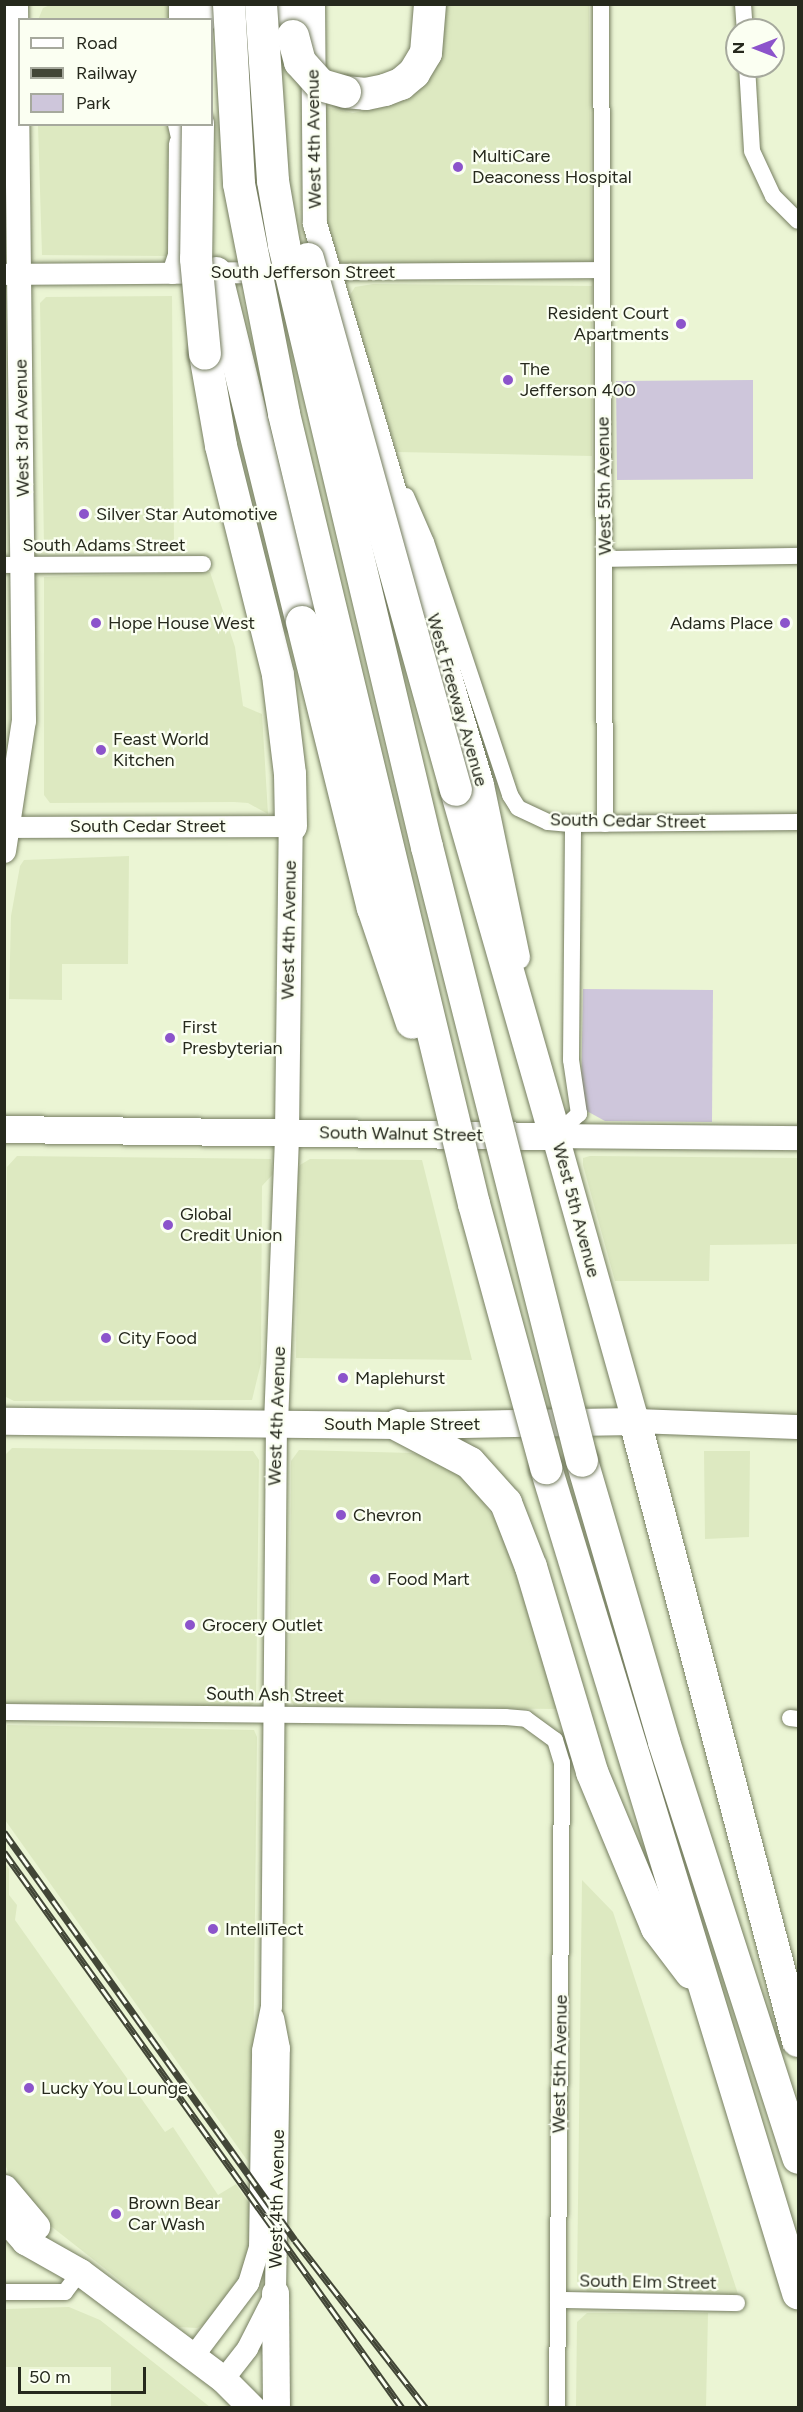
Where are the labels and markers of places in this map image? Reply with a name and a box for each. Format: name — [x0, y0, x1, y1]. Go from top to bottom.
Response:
place label: MultiCare Deaconess Hospital — [472, 146, 632, 188]
marker: MultiCare Deaconess Hospital — [449, 158, 467, 176]
place label: Resident Court Apartments — [547, 303, 669, 346]
marker: Resident Court Apartments — [674, 317, 688, 331]
place label: The Jefferson 400 — [520, 359, 636, 401]
marker: The Jefferson 400 — [501, 373, 515, 387]
place label: Silver Star Automotive — [96, 503, 277, 525]
marker: Silver Star Automotive — [77, 507, 91, 521]
place label: Hope House West — [108, 612, 255, 634]
place label: Adams Place — [670, 612, 773, 634]
marker: Hope House West — [89, 616, 103, 630]
marker: Adams Place — [778, 616, 792, 630]
place label: Feast World Kitchen — [113, 729, 209, 771]
marker: Feast World Kitchen — [94, 743, 108, 757]
place label: First Presbyterian — [182, 1017, 282, 1060]
marker: First Presbyterian — [163, 1031, 177, 1045]
place label: Global Credit Union — [180, 1204, 282, 1246]
marker: Global Credit Union — [161, 1218, 175, 1232]
place label: City Food — [118, 1327, 197, 1349]
marker: City Food — [99, 1331, 113, 1345]
place label: Maplehurst — [355, 1367, 445, 1389]
marker: Maplehurst — [336, 1371, 350, 1385]
place label: Chevron — [353, 1504, 422, 1526]
marker: Chevron — [334, 1508, 348, 1522]
place label: Food Mart — [387, 1568, 470, 1590]
marker: Food Mart — [368, 1572, 382, 1586]
place label: Grocery Outlet — [202, 1614, 323, 1636]
marker: Grocery Outlet — [183, 1618, 197, 1632]
place label: IntelliTect — [225, 1918, 304, 1940]
marker: IntelliTect — [206, 1922, 220, 1936]
place label: Lucky You Lounge — [41, 2077, 188, 2099]
marker: Lucky You Lounge — [22, 2081, 36, 2095]
place label: Brown Bear Car Wash — [128, 2193, 220, 2236]
marker: Brown Bear Car Wash — [109, 2207, 123, 2221]

